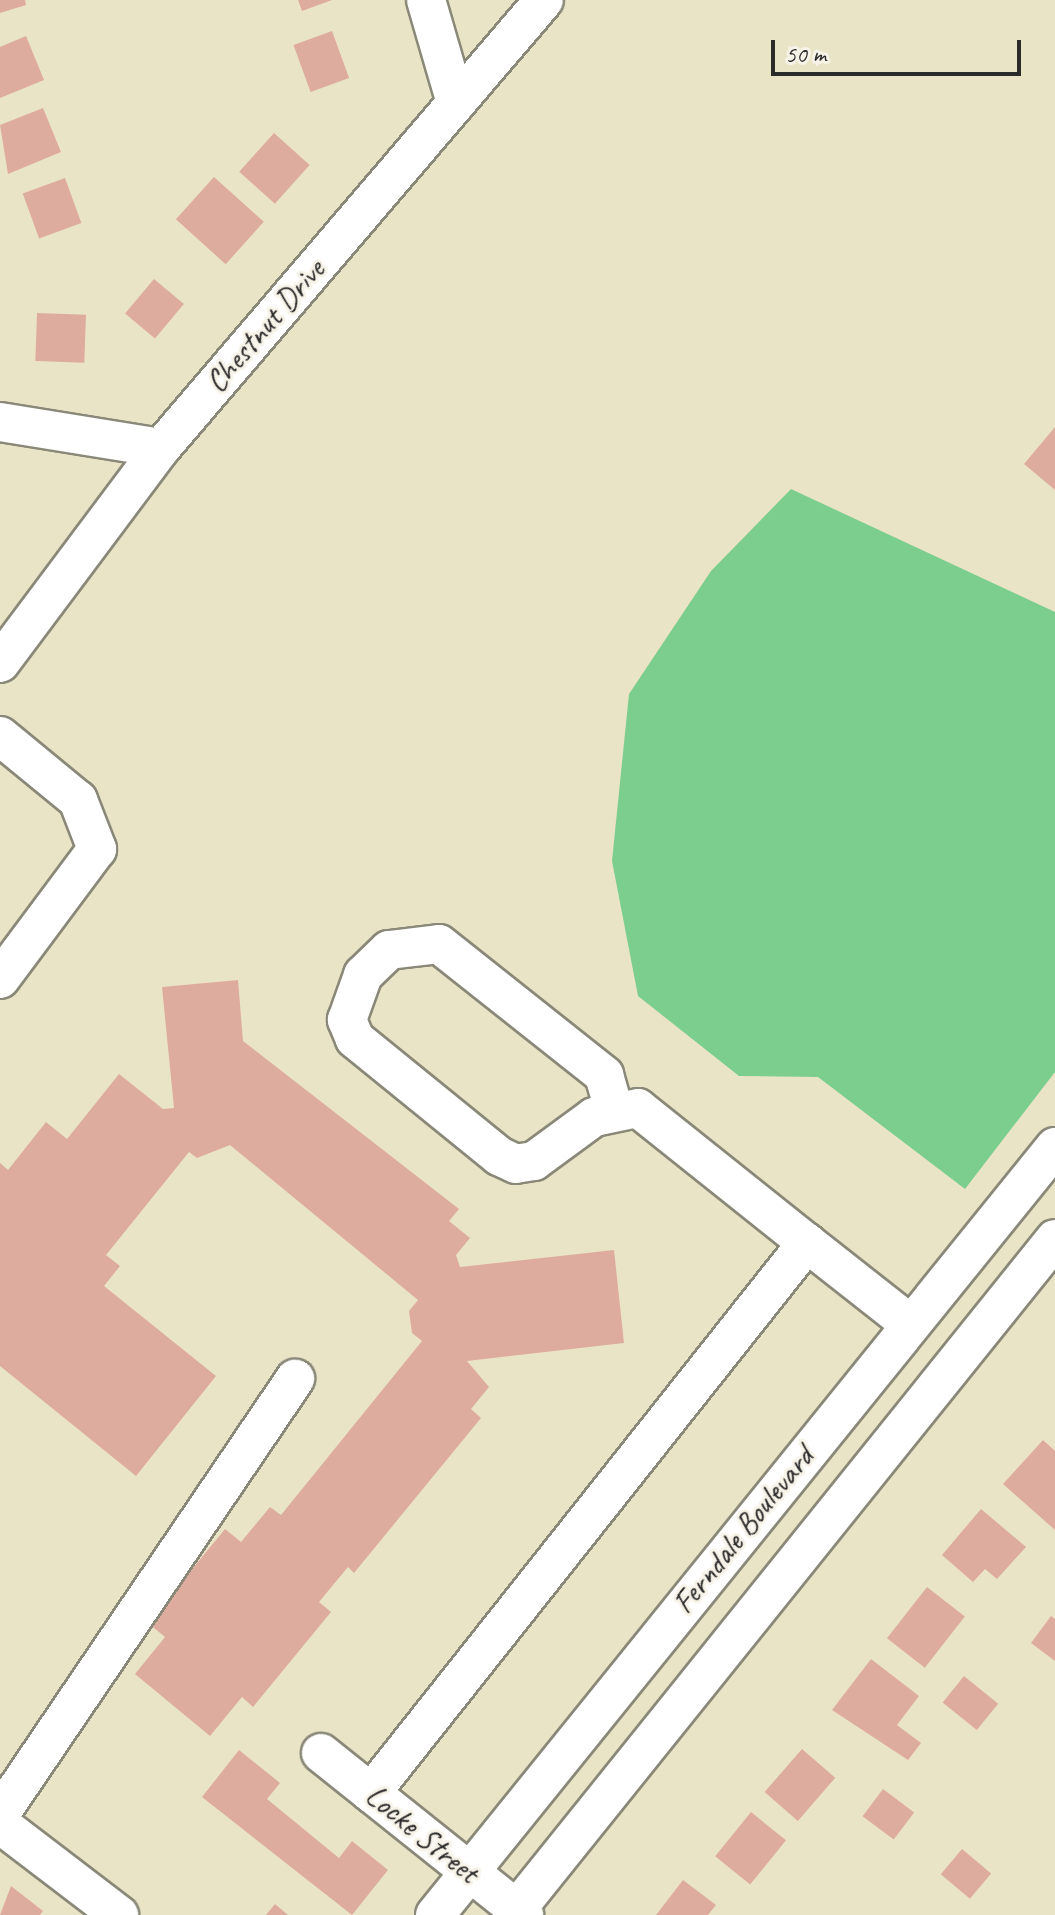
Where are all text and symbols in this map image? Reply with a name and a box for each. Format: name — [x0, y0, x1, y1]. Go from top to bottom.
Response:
scale bar — [775, 24, 1025, 74]
text: 50 m — [785, 39, 826, 69]
street label: Chestnut Drive — [197, 252, 333, 400]
street label: Ferndale Boulevard — [664, 1439, 822, 1621]
street label: Locke Street — [357, 1776, 487, 1892]

